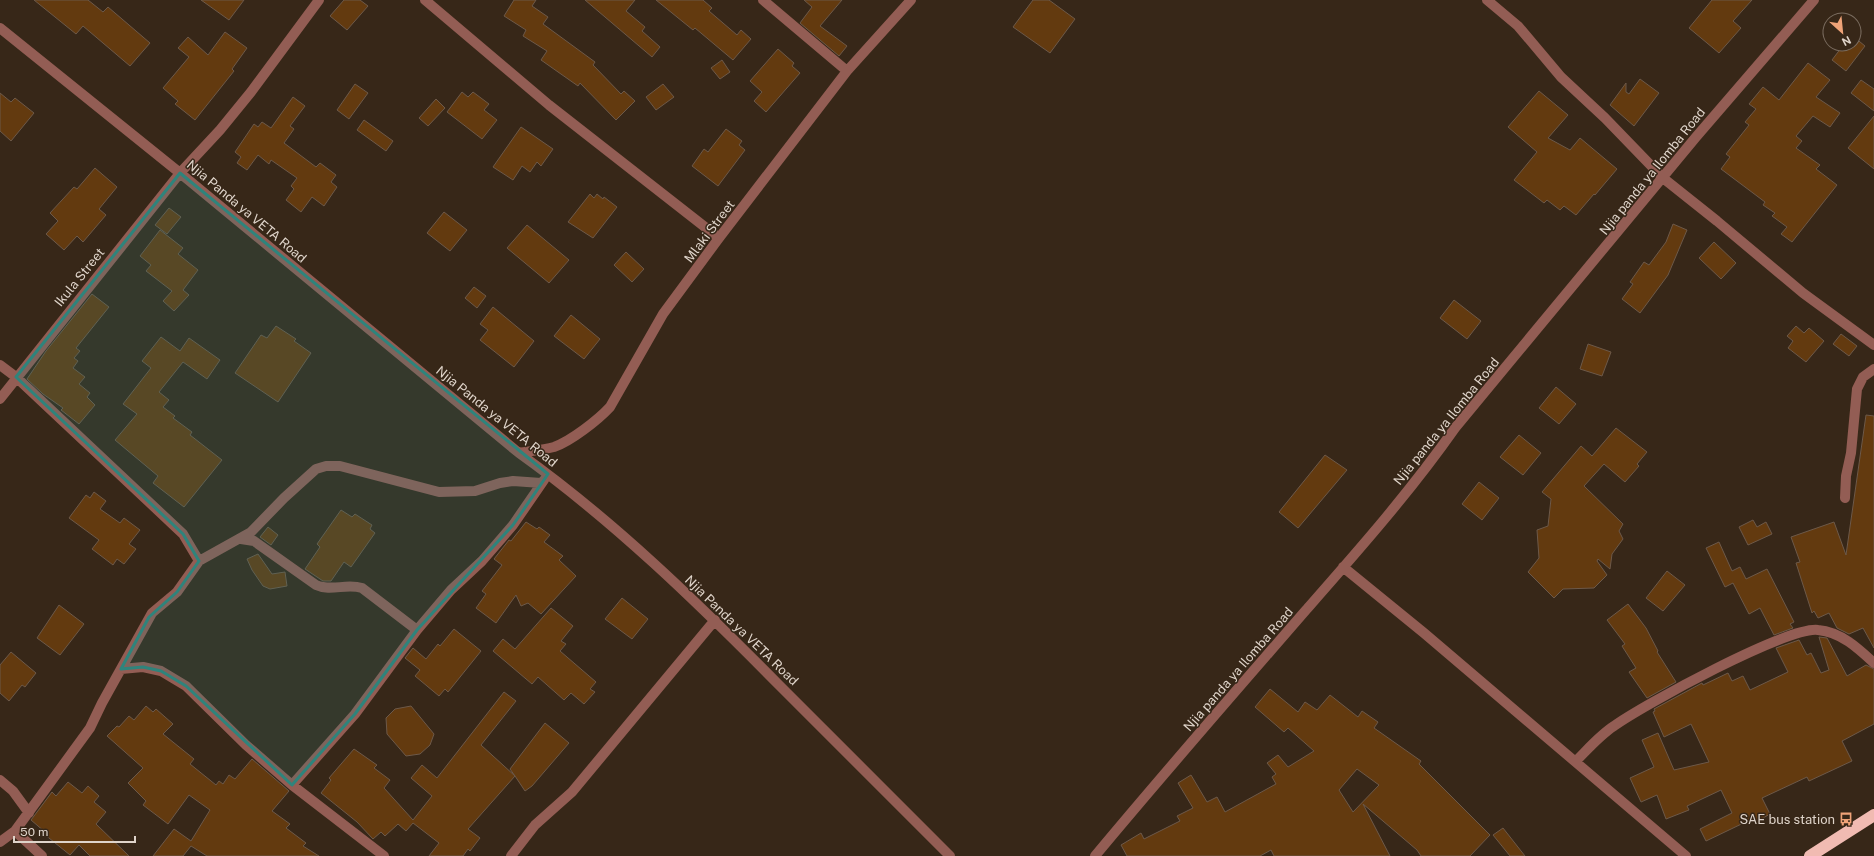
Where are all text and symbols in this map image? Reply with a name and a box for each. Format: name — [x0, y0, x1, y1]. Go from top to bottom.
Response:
north arrow — [1822, 12, 1862, 52]
text: N — [1840, 34, 1853, 48]
street label: Njia panda ya Ilomba Road — [1597, 105, 1708, 238]
street label: Njia Panda ya VETA Road — [184, 157, 309, 266]
street label: Mlaki Street — [681, 197, 738, 265]
street label: Ikula Street — [51, 245, 107, 309]
street label: Njia panda ya Ilomba Road — [1391, 355, 1502, 488]
street label: Njia Panda ya VETA Road — [433, 363, 560, 470]
street label: Njia Panda ya VETA Road — [682, 572, 801, 688]
street label: Njia panda ya Ilomba Road — [1181, 604, 1296, 734]
bus stop icon: SAE bus station — [1838, 811, 1854, 827]
place label: SAE bus station — [1740, 812, 1835, 827]
scale bar — [14, 818, 135, 844]
text: 50 m — [20, 825, 48, 839]

